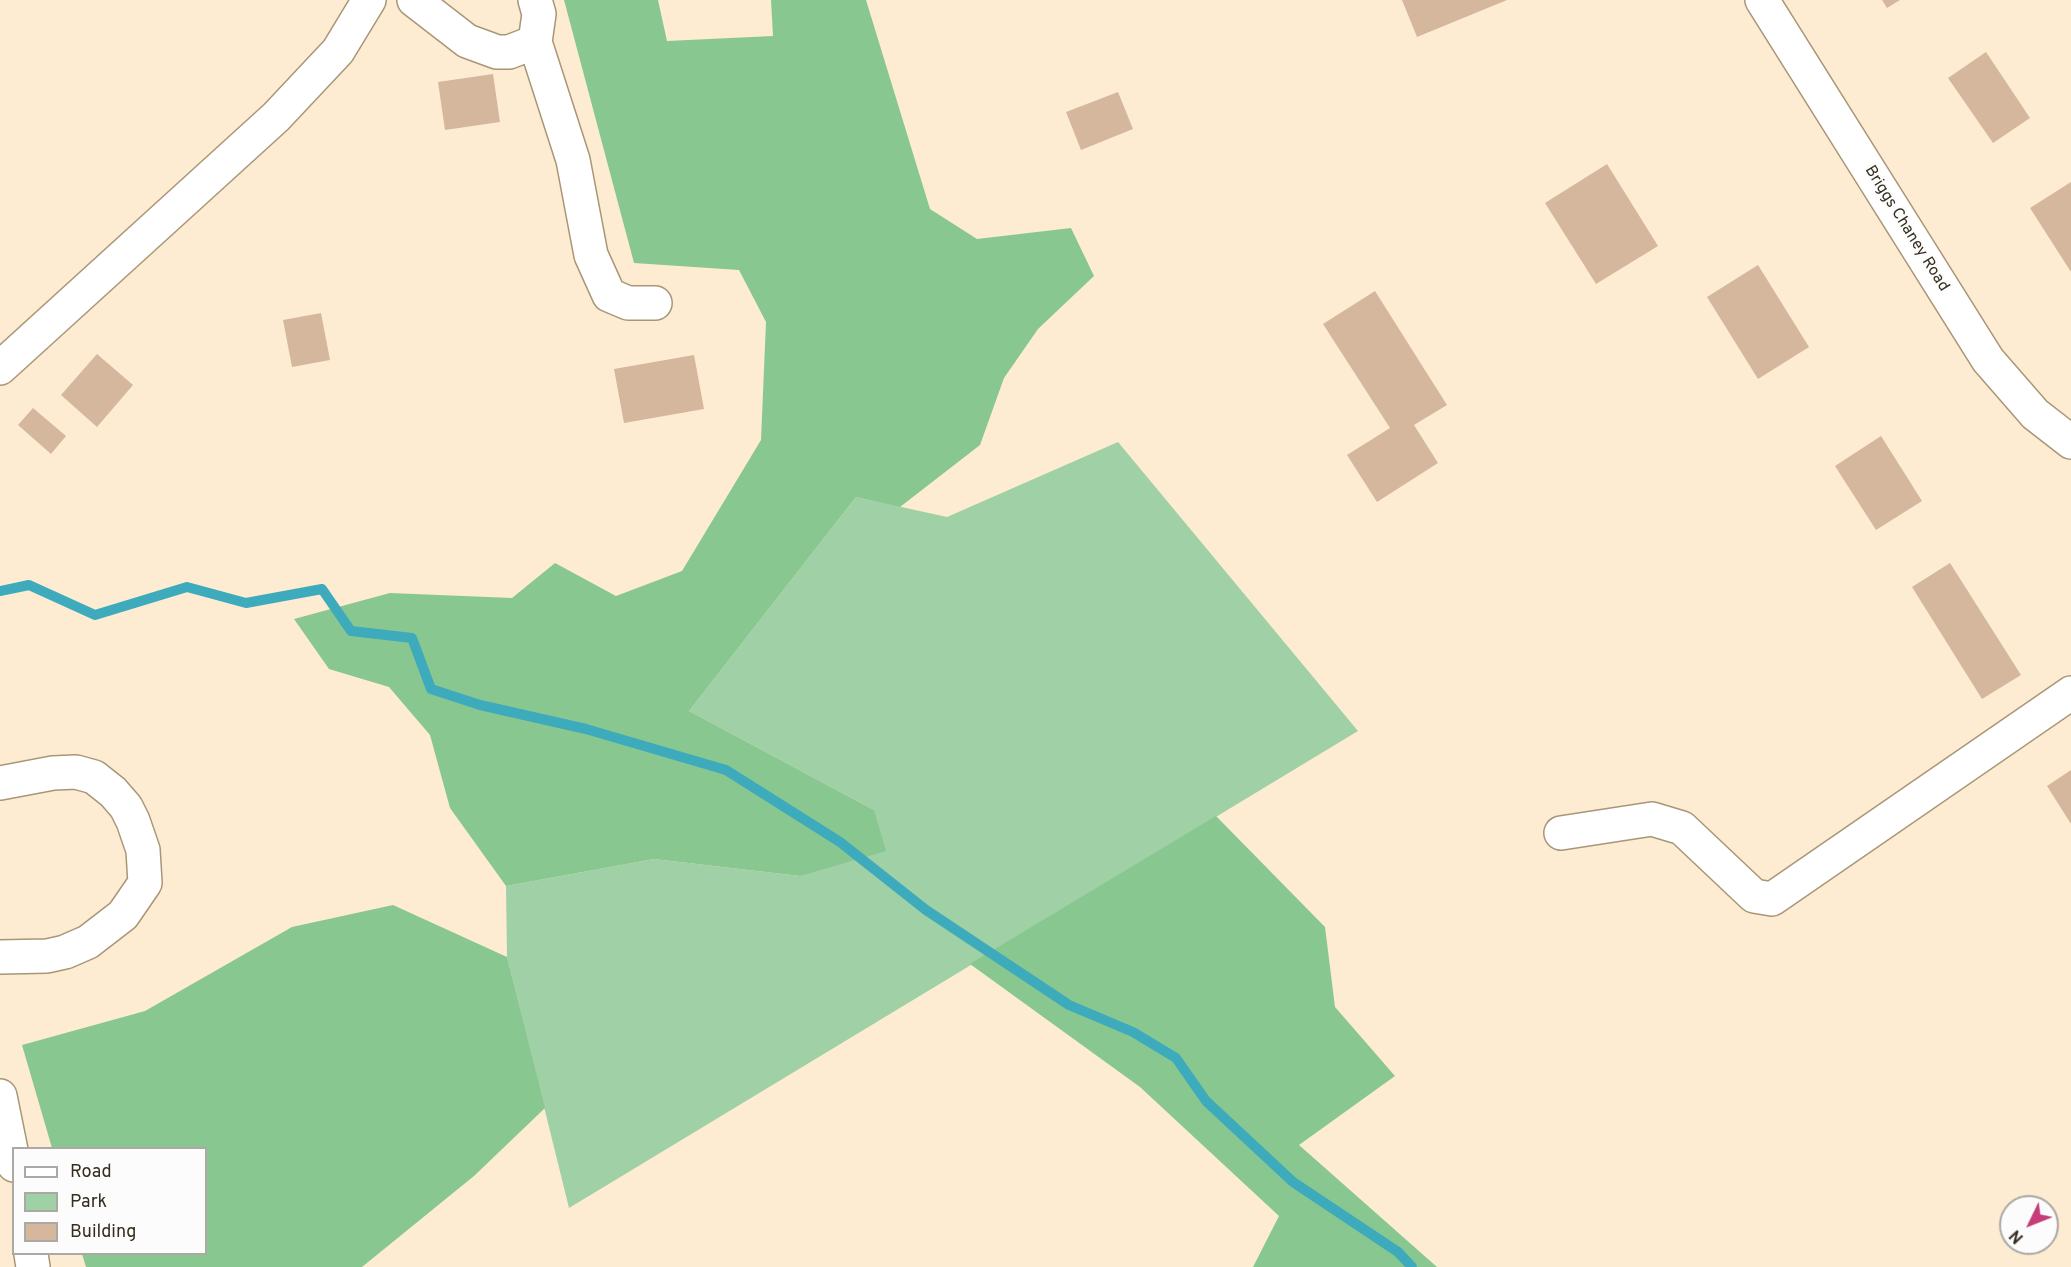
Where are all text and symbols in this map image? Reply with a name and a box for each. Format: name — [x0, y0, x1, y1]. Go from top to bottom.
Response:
street label: Briggs Chaney Road — [1859, 163, 1953, 295]
legend — [12, 1147, 207, 1255]
text: Road — [70, 1161, 112, 1184]
text: Park — [70, 1191, 107, 1214]
north arrow — [1999, 1195, 2059, 1255]
text: Building — [70, 1221, 136, 1244]
text: N — [2006, 1225, 2029, 1247]

